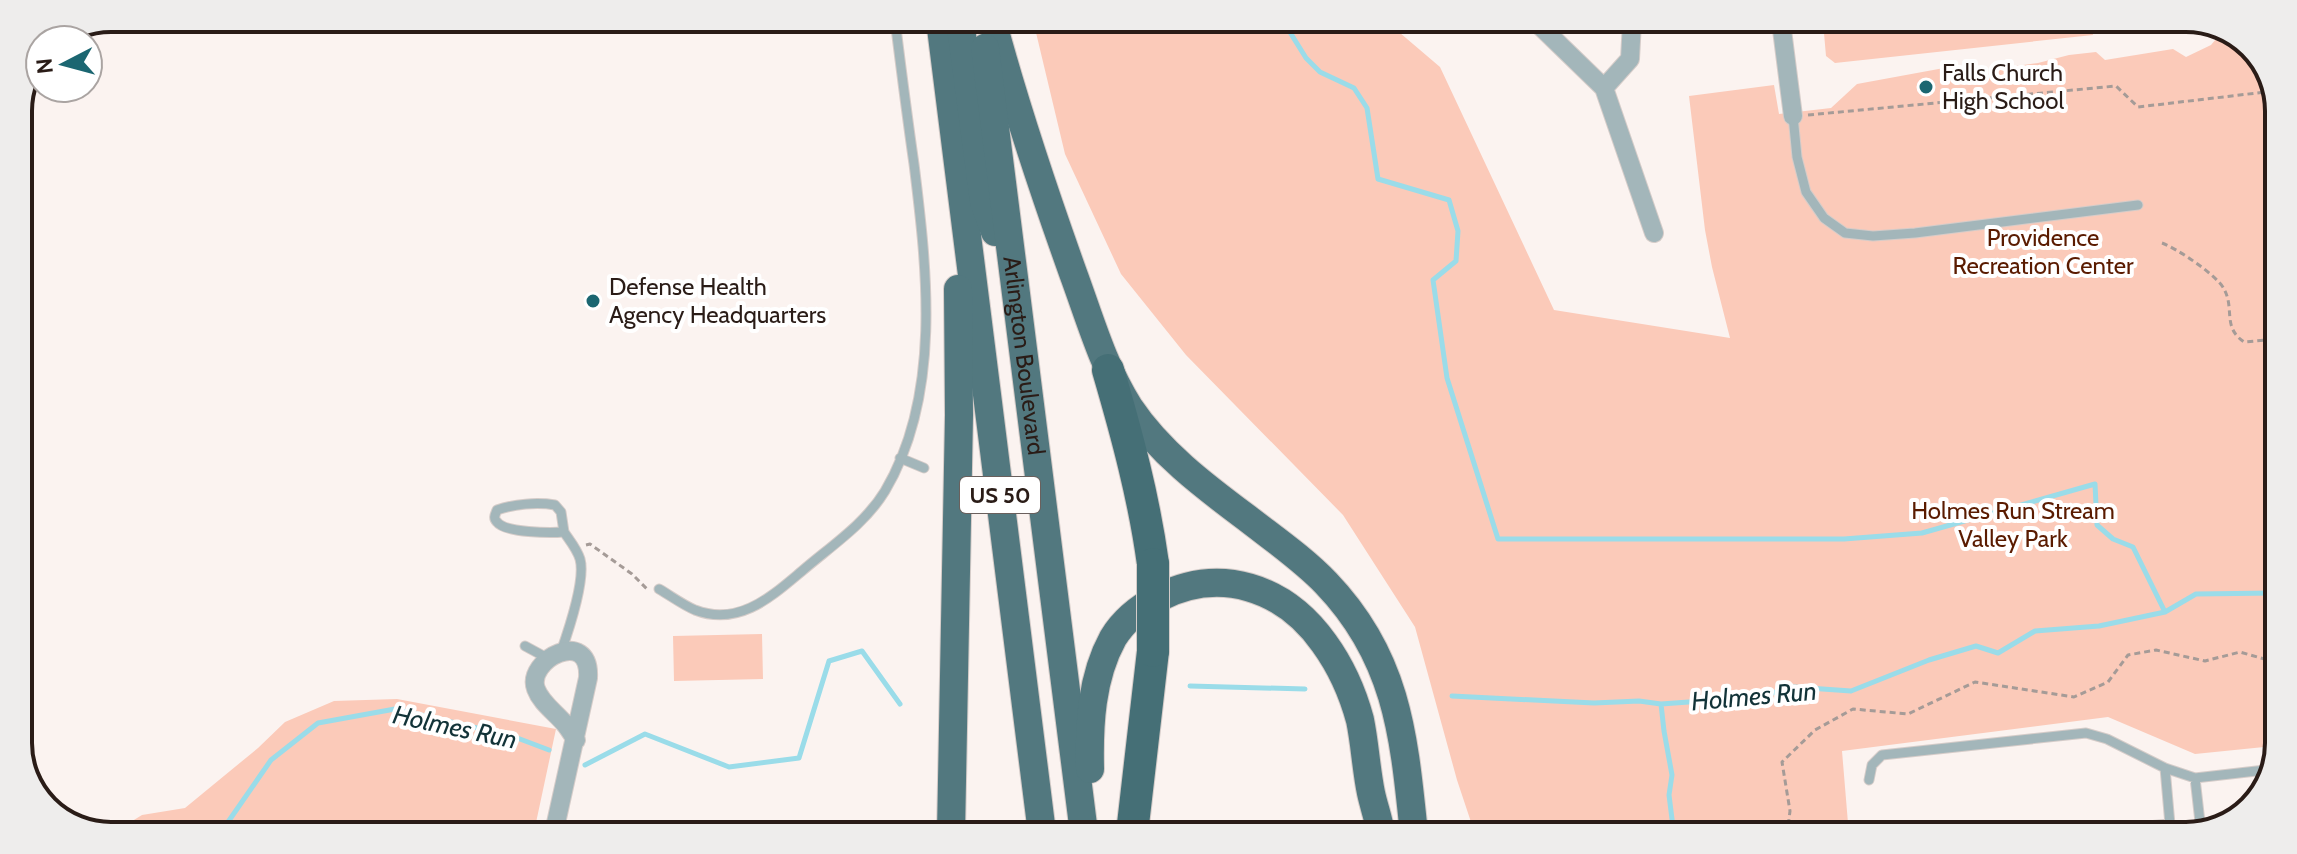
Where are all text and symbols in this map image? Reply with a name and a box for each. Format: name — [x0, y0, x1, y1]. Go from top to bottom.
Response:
north arrow — [24, 24, 104, 104]
text: N — [30, 57, 59, 75]
place label: Falls Church High School — [1942, 58, 2064, 115]
marker: Falls Church High School — [1917, 78, 1935, 96]
park label: Providence Recreation Center — [1952, 223, 2134, 280]
street label: Arlington Boulevard — [997, 254, 1051, 457]
place label: Defense Health Agency Headquarters — [609, 272, 826, 329]
marker: Defense Health Agency Headquarters — [584, 292, 602, 310]
road number: US 50 — [960, 477, 1040, 513]
park label: Holmes Run Stream Valley Park — [1911, 496, 2115, 553]
water label: Holmes Run — [1690, 675, 1818, 717]
water label: Holmes Run — [390, 698, 520, 756]

